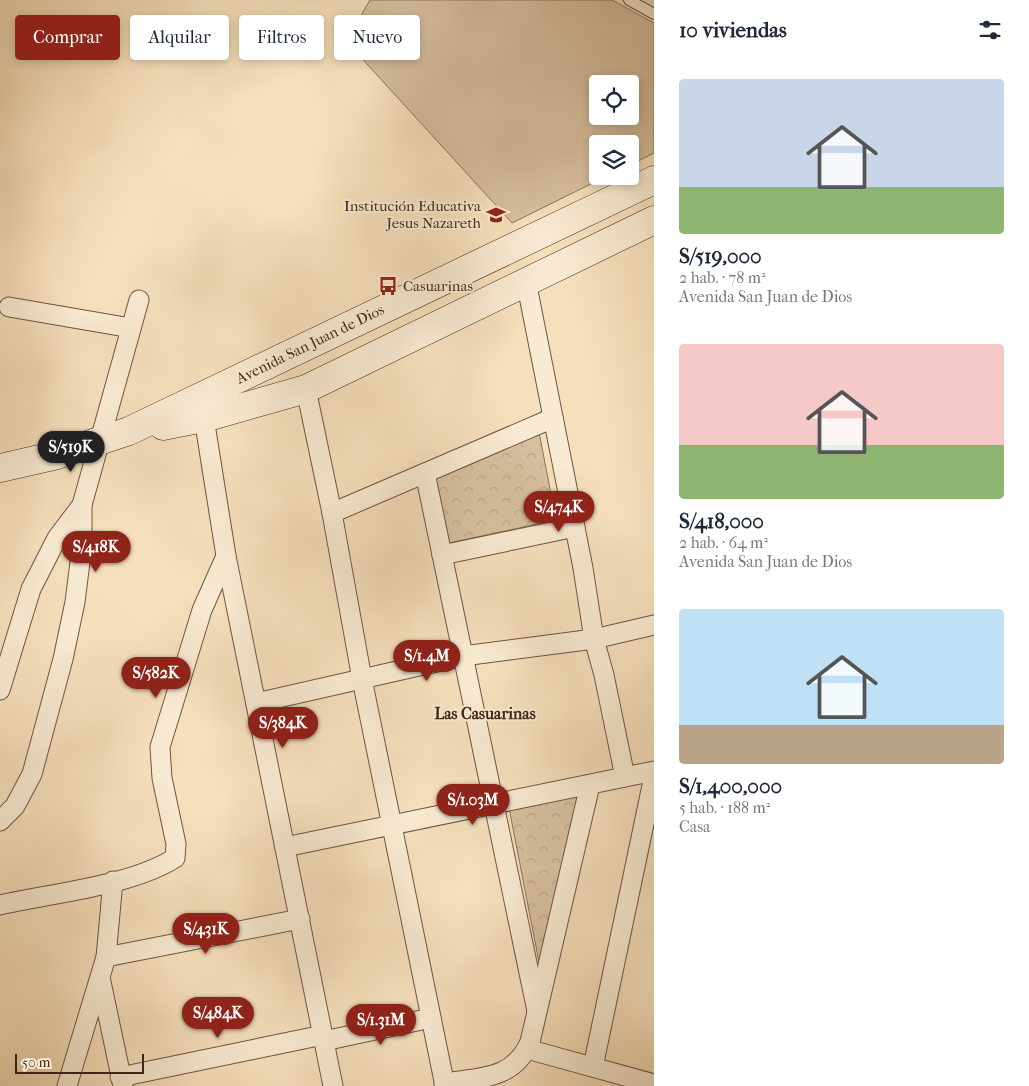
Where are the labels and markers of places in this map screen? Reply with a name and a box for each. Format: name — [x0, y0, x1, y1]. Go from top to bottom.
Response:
place label: Institución Educativa Jesus Nazareth — [344, 197, 482, 232]
school or university icon: Institución Educativa Jesus Nazareth — [485, 204, 507, 226]
bus stop icon: Casuarinas — [377, 275, 399, 297]
place label: Casuarinas — [403, 277, 473, 295]
pin: S/519K — [30, 430, 112, 473]
pin: S/474K — [518, 490, 600, 533]
pin: S/418K — [55, 530, 137, 573]
pin: S/1.4M — [386, 640, 468, 682]
pin: S/582K — [115, 656, 197, 699]
pin: S/384K — [242, 706, 324, 749]
pin: S/1.03M — [427, 784, 519, 826]
pin: S/431K — [165, 912, 247, 955]
pin: S/484K — [177, 996, 259, 1039]
pin: S/1.31M — [335, 1004, 427, 1046]

